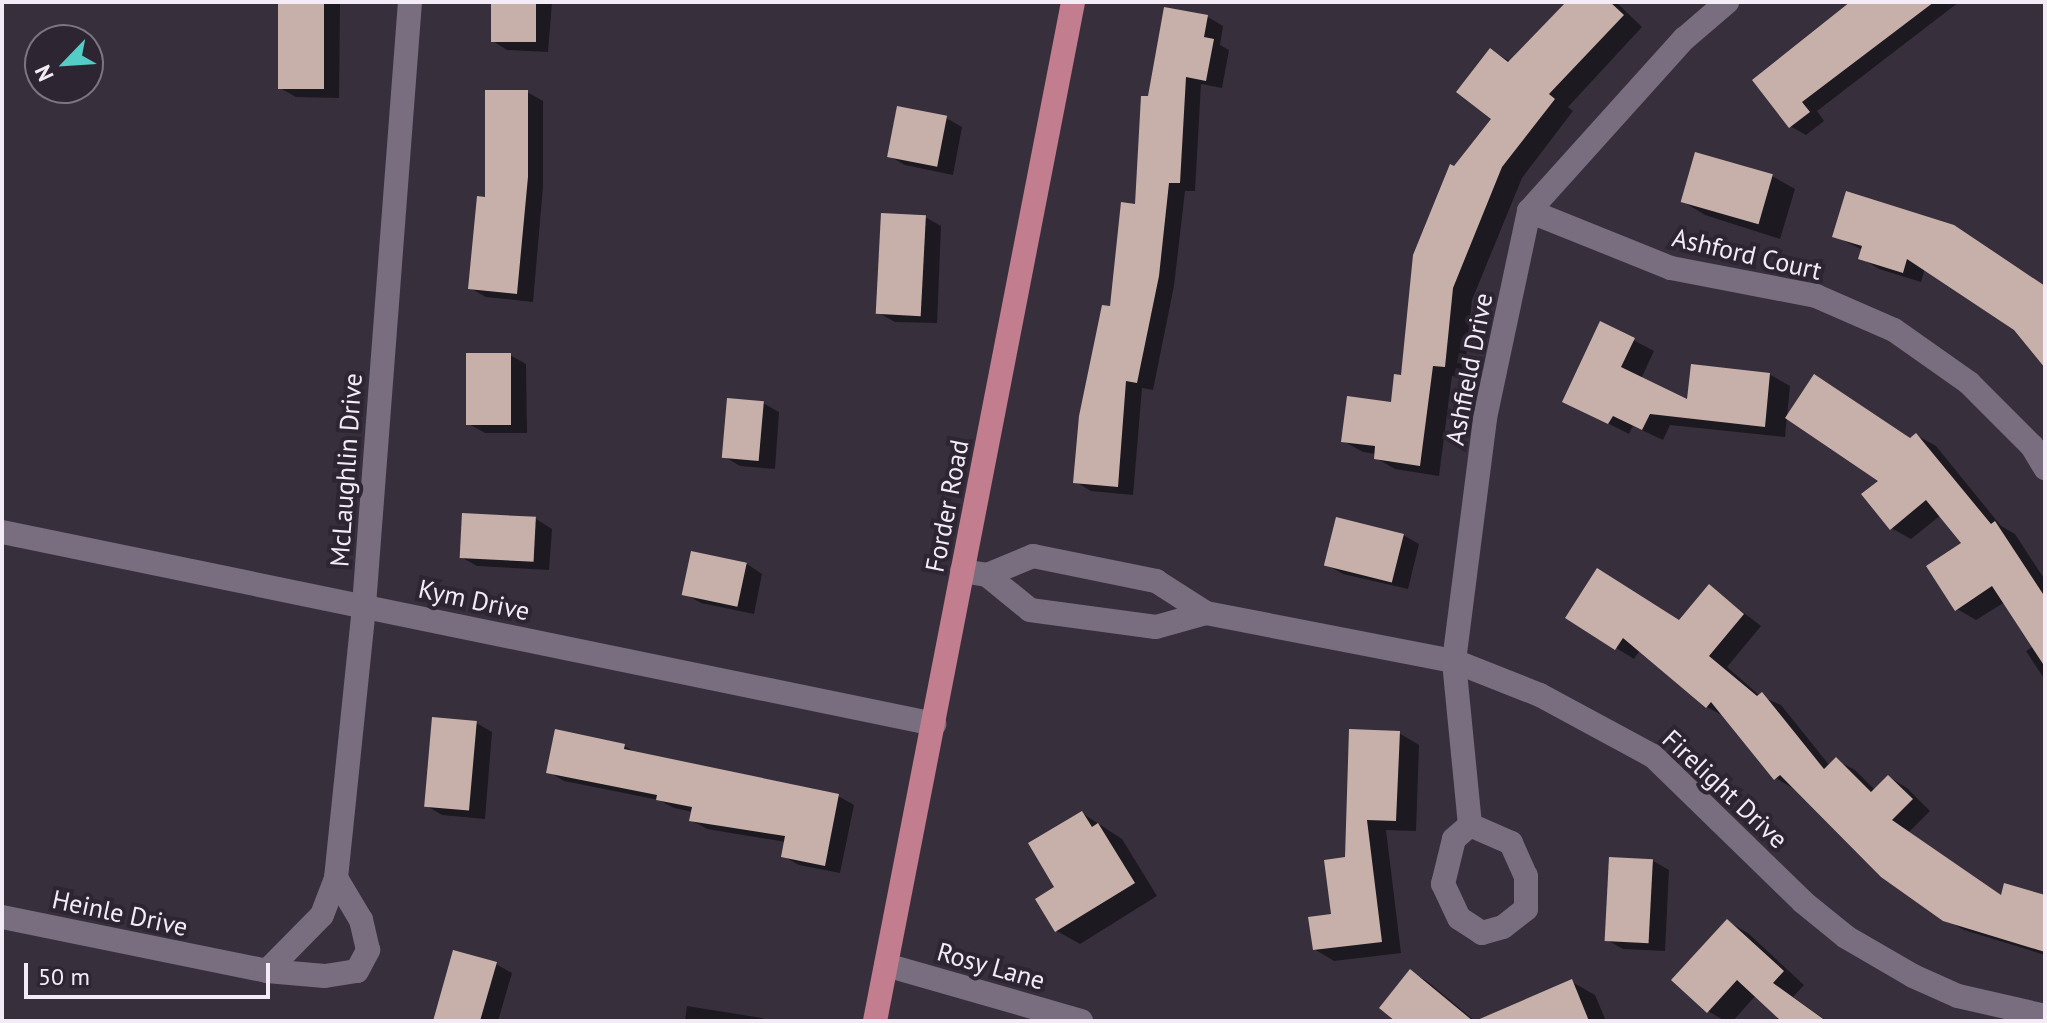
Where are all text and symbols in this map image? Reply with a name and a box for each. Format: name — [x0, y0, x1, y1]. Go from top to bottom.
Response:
north arrow — [24, 24, 104, 104]
text: N — [28, 61, 60, 86]
street label: Ashford Court — [1669, 222, 1825, 286]
street label: Ashfield Drive — [1439, 290, 1499, 448]
street label: McLaughlin Drive — [324, 372, 368, 568]
street label: Forder Road — [919, 437, 975, 575]
street label: Kym Drive — [416, 573, 532, 627]
street label: Firelight Drive — [1656, 723, 1794, 855]
street label: Heinle Drive — [49, 883, 191, 943]
street label: Rosy Lane — [933, 936, 1049, 996]
scale bar — [28, 947, 274, 997]
text: 50 m — [38, 961, 90, 992]

